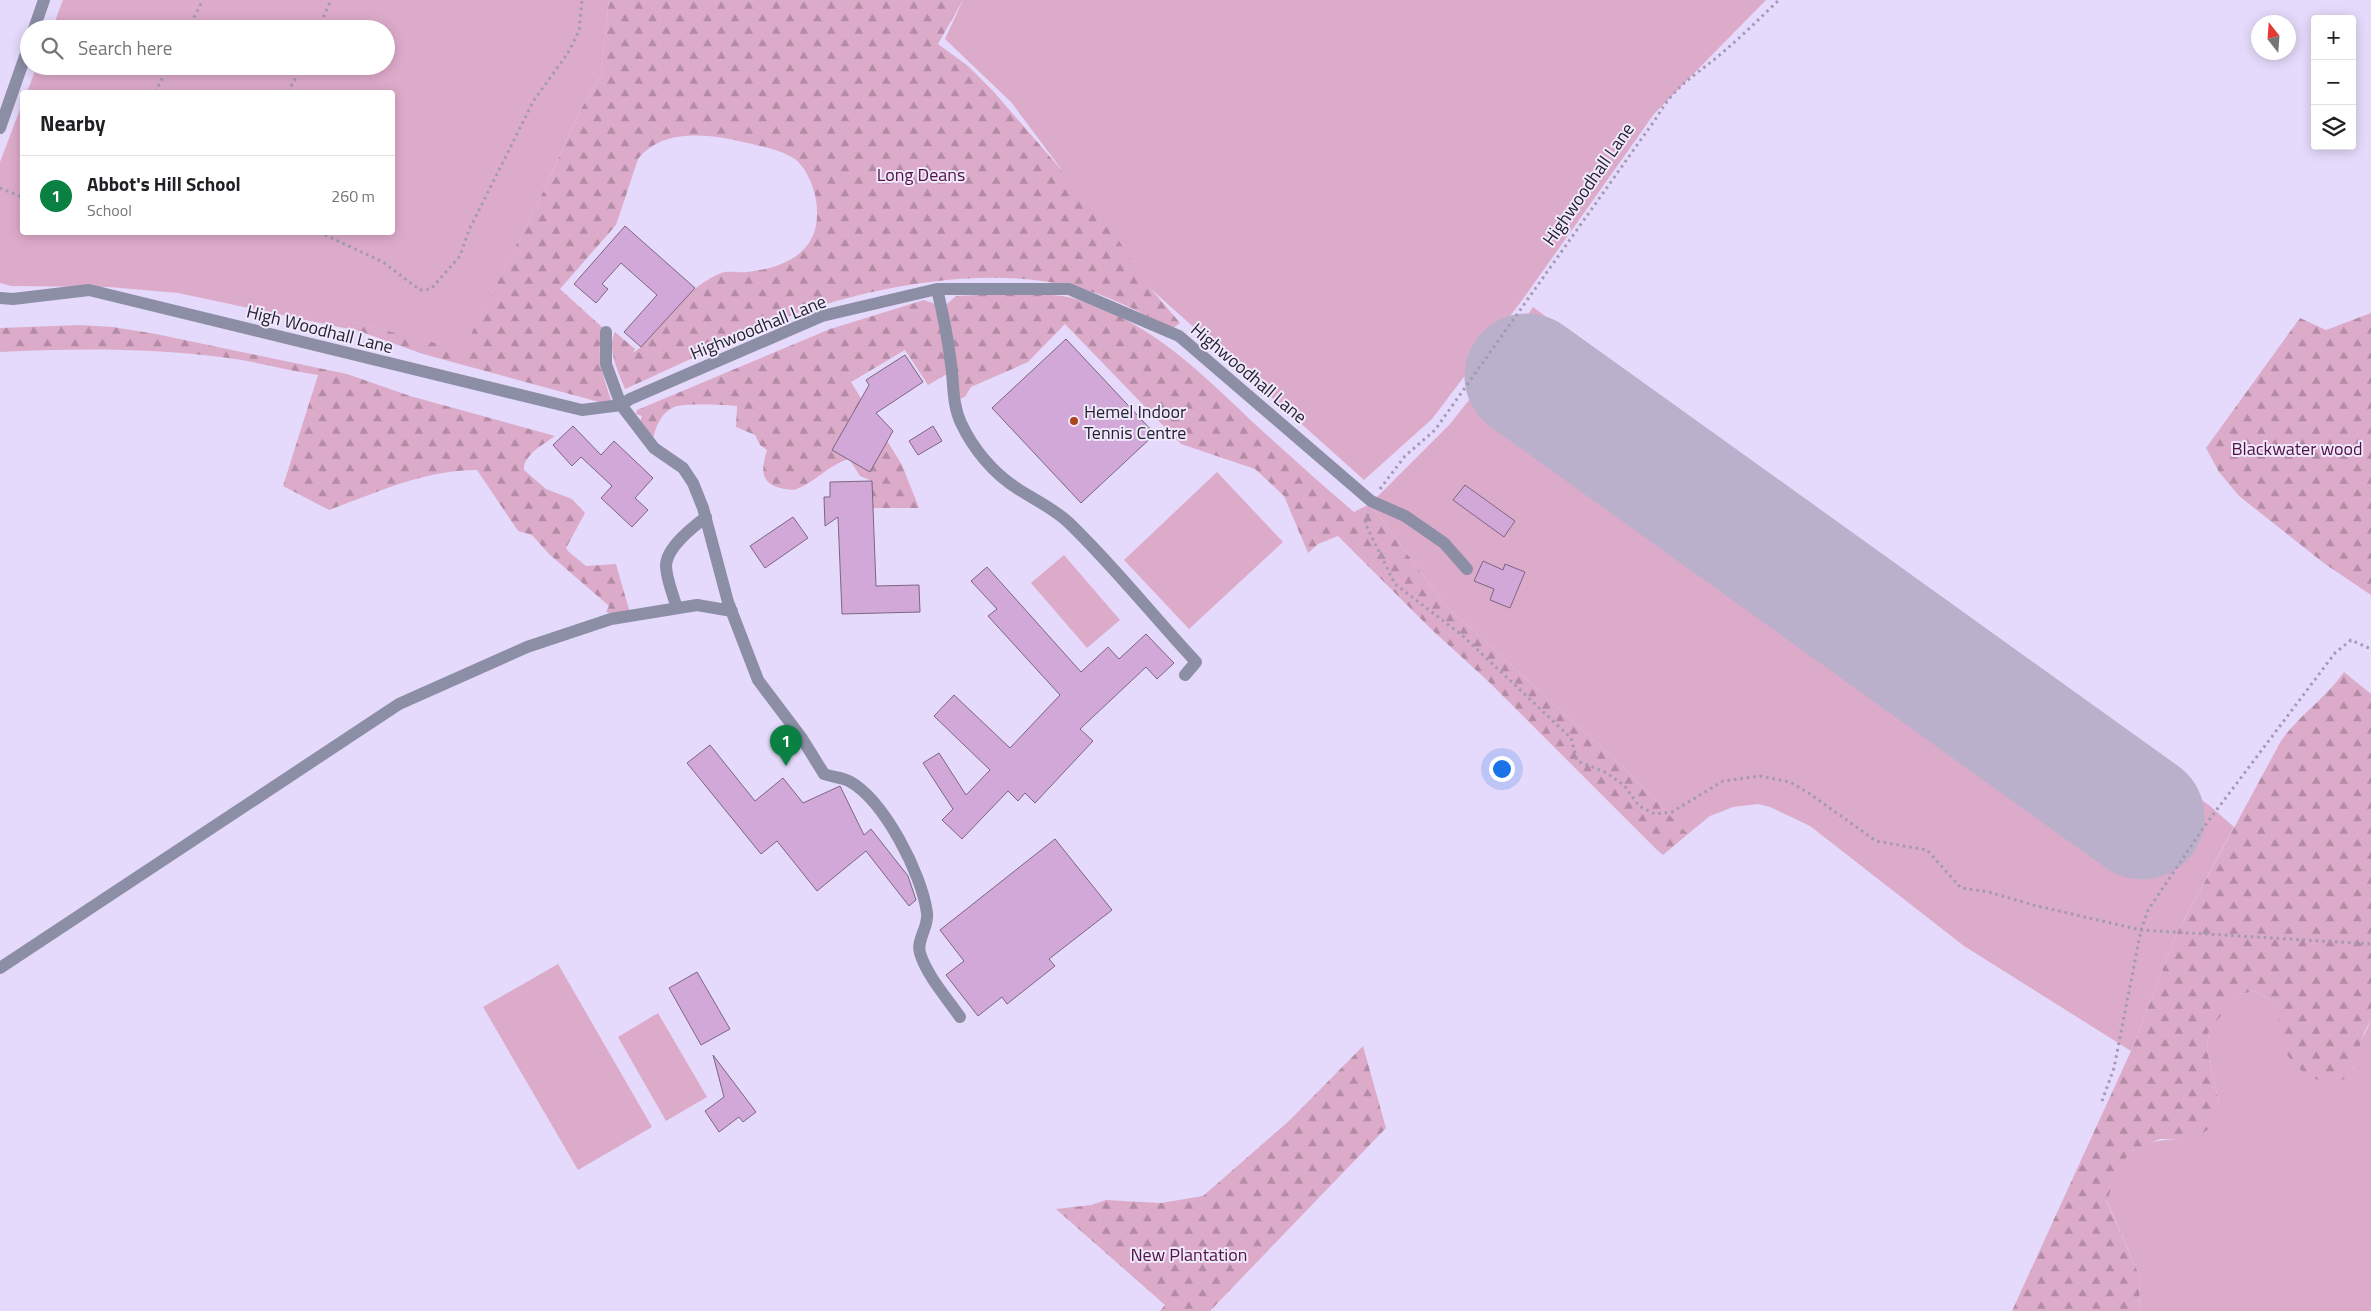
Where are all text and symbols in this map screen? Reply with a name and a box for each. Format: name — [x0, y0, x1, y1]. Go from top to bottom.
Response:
north arrow — [2251, 15, 2296, 60]
map controls — [2311, 15, 2356, 150]
button: + — [2311, 15, 2356, 60]
search box — [20, 20, 395, 75]
text: Search here — [78, 33, 172, 62]
icon: search — [38, 34, 66, 62]
button: − — [2311, 60, 2356, 105]
button: layers — [2311, 105, 2356, 150]
text: Nearby — [40, 107, 105, 139]
street label: Highwoodhall Lane — [1536, 117, 1640, 251]
park label: Long Deans — [877, 161, 965, 188]
text: Abbot's Hill School — [87, 169, 241, 198]
text: 1 — [52, 184, 60, 208]
text: 260 m — [331, 184, 375, 208]
text: School — [87, 198, 132, 222]
street label: Highwoodhall Lane — [686, 287, 830, 367]
street label: High Woodhall Lane — [244, 298, 396, 360]
street label: Highwoodhall Lane — [1185, 316, 1313, 430]
place label: Hemel Indoor Tennis Centre — [1084, 398, 1186, 446]
marker: Hemel Indoor Tennis Centre — [1068, 415, 1080, 427]
park label: Blackwater wood — [2231, 435, 2363, 462]
pin: 1 — [770, 725, 802, 766]
your location — [1489, 756, 1515, 782]
park label: New Plantation — [1131, 1241, 1247, 1268]

